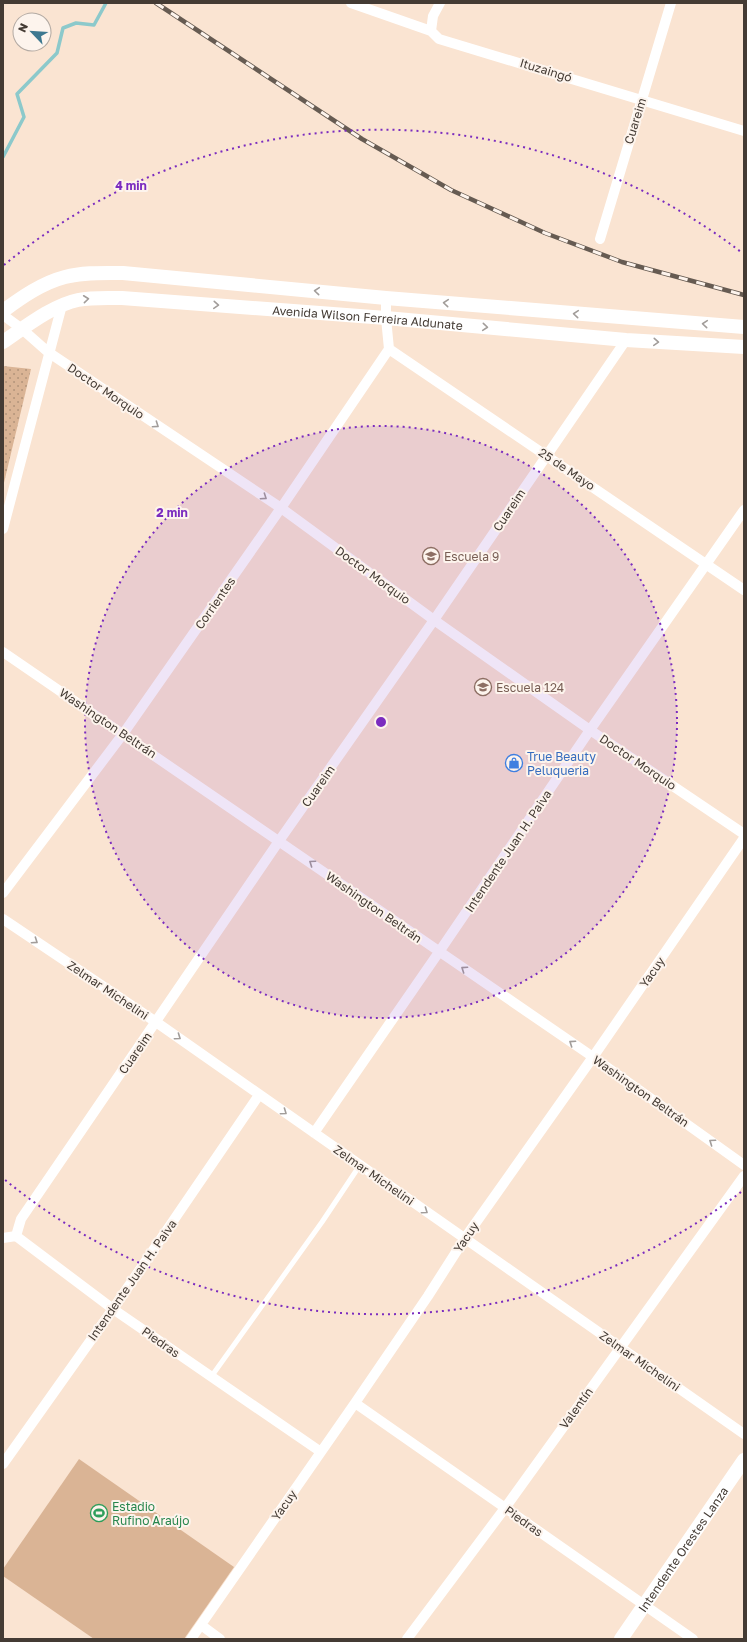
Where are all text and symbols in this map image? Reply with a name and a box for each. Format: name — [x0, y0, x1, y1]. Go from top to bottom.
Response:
north arrow — [12, 12, 52, 52]
text: N — [15, 21, 30, 34]
street label: Ituzaingó — [518, 55, 574, 85]
street label: Cuareim — [621, 96, 649, 146]
text: 4 min — [115, 178, 147, 193]
one-way arrow — [313, 287, 320, 296]
one-way arrow — [83, 295, 89, 304]
one-way arrow — [443, 298, 449, 307]
one-way arrow — [213, 301, 219, 310]
street label: Avenida Wilson Ferreira Aldunate — [272, 302, 464, 333]
one-way arrow — [573, 309, 579, 318]
one-way arrow — [702, 320, 708, 329]
one-way arrow — [482, 322, 488, 331]
one-way arrow — [653, 337, 659, 346]
street label: Doctor Morquio — [65, 360, 147, 422]
one-way arrow — [152, 420, 159, 427]
street label: 25 de Mayo — [536, 445, 598, 493]
street label: Cuareim — [489, 486, 529, 534]
one-way arrow — [260, 492, 267, 500]
text: 2 min — [156, 505, 188, 520]
street label: Doctor Morquio — [333, 543, 413, 607]
school or university icon: Escuela 9 — [421, 546, 441, 566]
place label: Escuela 9 — [444, 549, 499, 564]
street label: Corrientes — [192, 574, 238, 632]
school or university icon: Escuela 124 — [473, 677, 493, 697]
place label: Escuela 124 — [496, 680, 564, 695]
street label: Washington Beltrán — [57, 685, 159, 761]
centre of rings — [374, 715, 388, 729]
street label: Doctor Morquio — [597, 731, 679, 793]
place label: True Beauty Peluqueria — [527, 749, 596, 778]
shop icon: True Beauty Peluqueria — [504, 753, 524, 773]
street label: Cuareim — [298, 762, 338, 810]
street label: Intendente Juan H. Paiva — [461, 787, 555, 915]
one-way arrow — [309, 861, 316, 868]
street label: Washington Beltrán — [323, 868, 425, 946]
one-way arrow — [31, 936, 38, 943]
street label: Yacuy — [636, 954, 668, 990]
street label: Zelmar Michelini — [64, 957, 152, 1023]
one-way arrow — [462, 967, 469, 974]
street label: Cuareim — [115, 1029, 155, 1077]
one-way arrow — [173, 1032, 180, 1039]
one-way arrow — [569, 1040, 576, 1048]
street label: Washington Beltrán — [590, 1052, 692, 1130]
one-way arrow — [280, 1107, 287, 1115]
one-way arrow — [710, 1140, 717, 1147]
street label: Zelmar Michelini — [331, 1142, 417, 1208]
one-way arrow — [421, 1206, 428, 1214]
street label: Intendente Juan H. Paiva — [84, 1217, 180, 1343]
street label: Yacuy — [450, 1218, 482, 1255]
street label: Piedras — [139, 1323, 183, 1361]
street label: Zelmar Michelini — [597, 1328, 683, 1394]
street label: Valentín — [556, 1384, 596, 1432]
street label: Intendente Orestes Lanza — [634, 1484, 731, 1615]
street label: Yacuy — [268, 1487, 300, 1523]
place label: Estadio Rufino Araújo — [112, 1499, 189, 1528]
street label: Piedras — [502, 1502, 546, 1540]
sports icon: Estadio Rufino Araújo — [89, 1503, 109, 1523]

